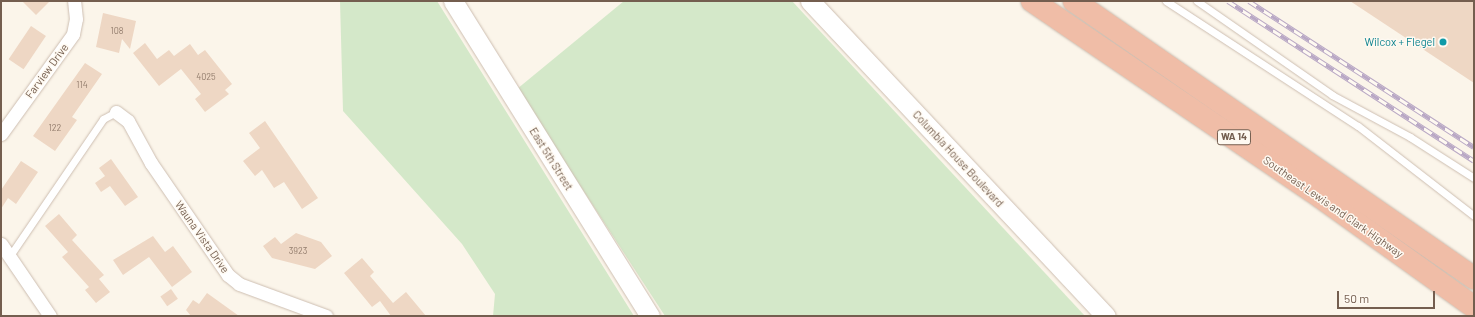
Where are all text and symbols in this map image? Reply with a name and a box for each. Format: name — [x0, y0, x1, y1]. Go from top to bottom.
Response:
house number: 108 — [111, 26, 123, 36]
place label: Wilcox + Flegel — [1364, 35, 1435, 49]
marker: Wilcox + Flegel — [1438, 37, 1448, 47]
street label: Farview Drive — [23, 41, 71, 101]
house number: 4025 — [196, 72, 216, 82]
house number: 114 — [76, 80, 88, 90]
street label: Columbia House Boulevard — [910, 108, 1006, 210]
house number: 122 — [49, 123, 61, 133]
street label: East 5th Street — [526, 125, 576, 193]
road number: WA 14 — [1216, 129, 1252, 145]
street label: Southeast Lewis and Clark Highway — [1261, 154, 1405, 260]
street label: Wauna Vista Drive — [172, 198, 232, 276]
house number: 3923 — [289, 246, 307, 256]
scale bar — [1339, 283, 1437, 309]
text: 50 m — [1344, 291, 1369, 305]

